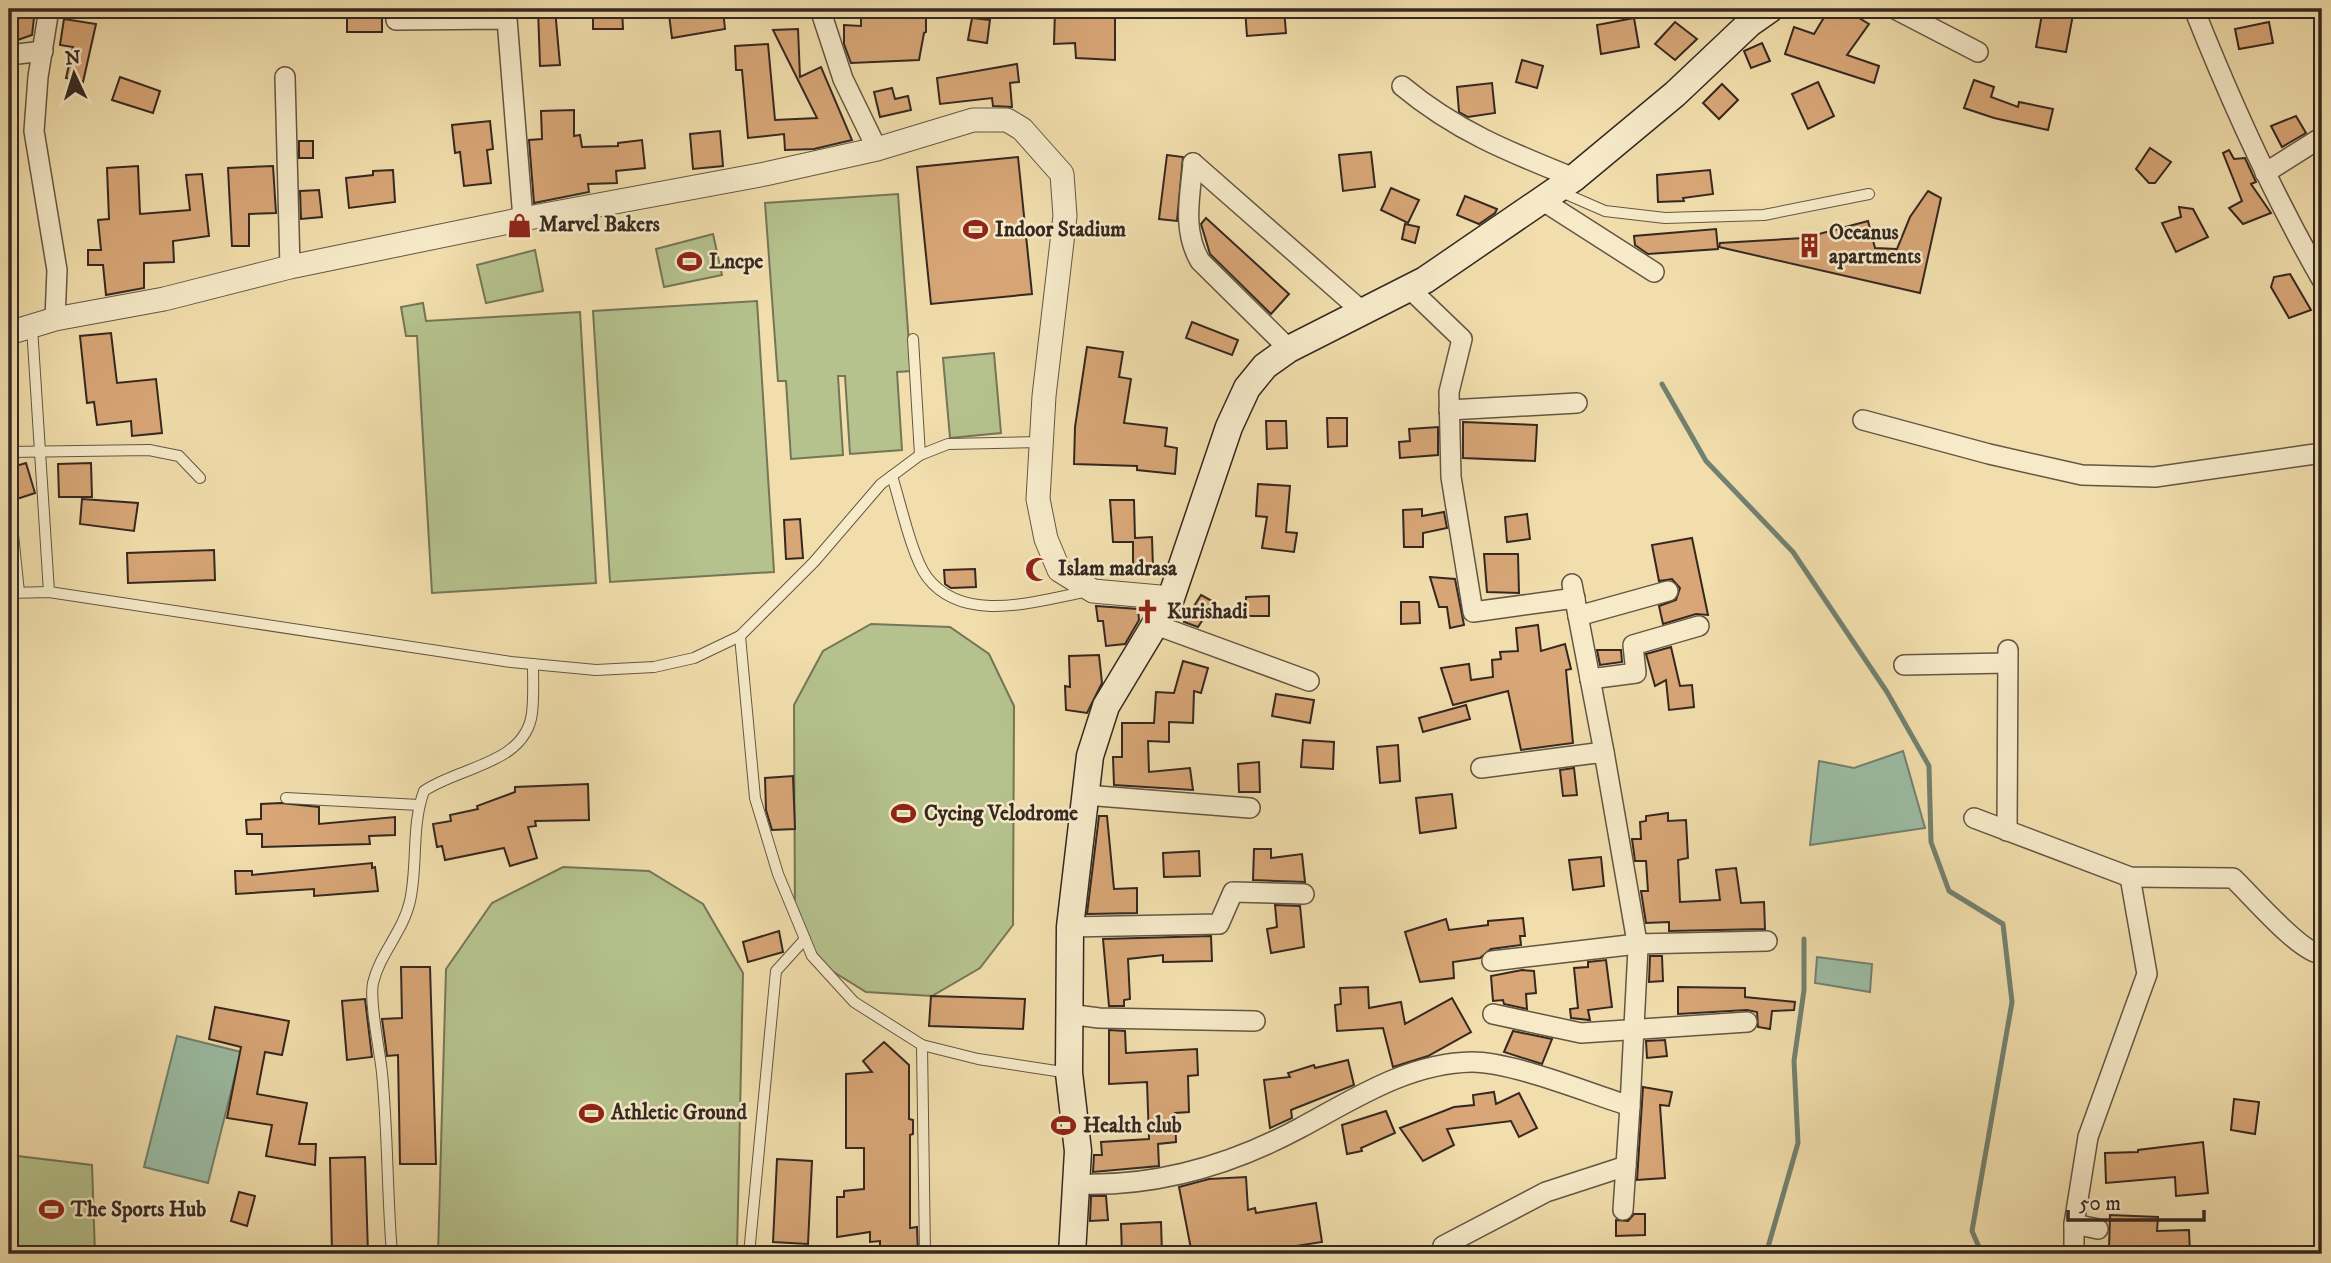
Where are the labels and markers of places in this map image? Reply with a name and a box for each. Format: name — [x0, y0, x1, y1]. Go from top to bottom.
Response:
shop icon: Marvel Bakers — [505, 211, 533, 239]
place label: Marvel Bakers — [539, 212, 660, 238]
sports icon: Indoor Stadium — [961, 216, 989, 244]
place label: Indoor Stadium — [995, 217, 1126, 243]
place label: Oceanus apartments — [1829, 220, 1921, 270]
building icon: Oceanus apartments — [1795, 231, 1823, 259]
sports icon: Lncpe — [675, 248, 703, 276]
place label: Lncpe — [709, 249, 764, 275]
mosque icon: Islam madrasa — [1024, 555, 1052, 583]
place label: Islam madrasa — [1058, 556, 1178, 582]
church icon: Kurishadi — [1133, 598, 1161, 626]
place label: Kurishadi — [1167, 599, 1248, 625]
sports icon: Cycing Velodrome — [890, 800, 918, 828]
place label: Cycing Velodrome — [924, 801, 1078, 827]
sports icon: Athletic Ground — [577, 1099, 605, 1127]
place label: Athletic Ground — [610, 1100, 747, 1126]
sports icon: Health club — [1049, 1112, 1077, 1140]
place label: Health club — [1083, 1113, 1182, 1139]
sports icon: The Sports Hub — [37, 1196, 65, 1224]
place label: The Sports Hub — [70, 1197, 206, 1223]

